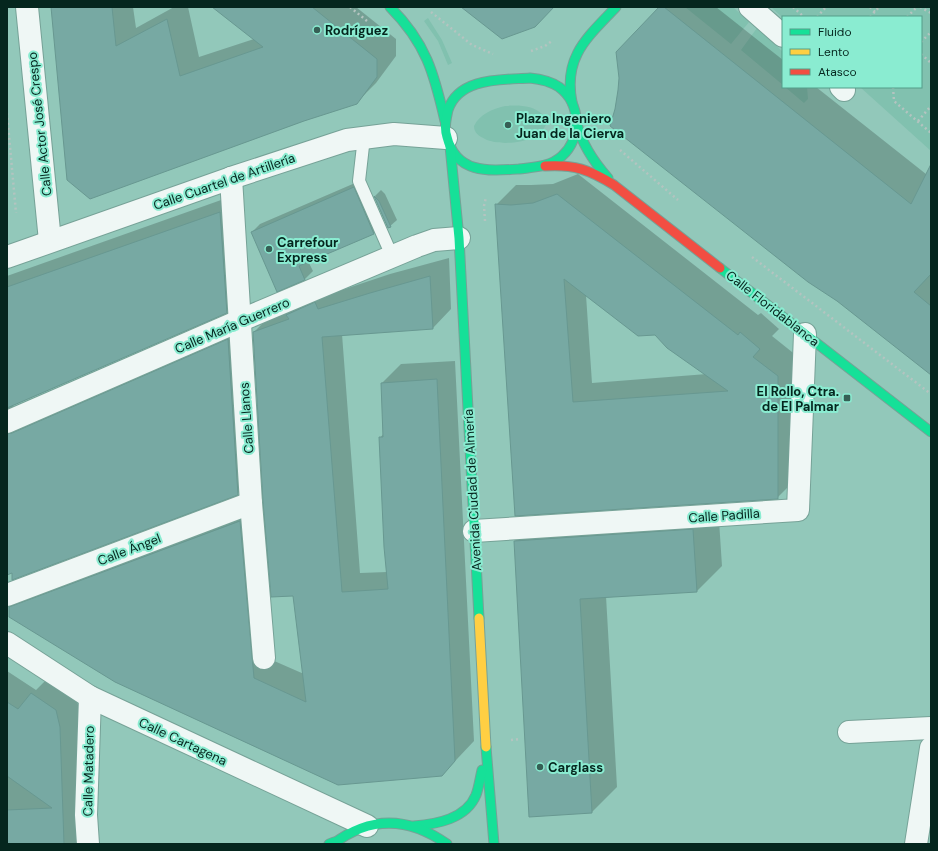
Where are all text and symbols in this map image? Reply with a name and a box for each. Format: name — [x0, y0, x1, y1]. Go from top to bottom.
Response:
legend — [782, 16, 922, 88]
place label: Rodríguez — [325, 22, 388, 39]
text: Fluido — [818, 24, 852, 40]
marker: Rodríguez — [312, 25, 322, 35]
text: Lento — [818, 44, 849, 60]
street label: Calle Actor José Crespo — [23, 51, 56, 197]
text: Atasco — [818, 64, 857, 80]
place label: Plaza Ingeniero Juan de la Cierva — [516, 110, 624, 142]
marker: Plaza Ingeniero Juan de la Cierva — [503, 120, 513, 130]
street label: Calle Cuartel de Artillería — [151, 149, 297, 214]
place label: Carrefour Express — [277, 234, 339, 266]
marker: Carrefour Express — [264, 244, 274, 254]
street label: Calle Floridablanca — [723, 267, 823, 350]
street label: Calle María Guerrero — [172, 293, 292, 357]
street label: Calle Llanos — [236, 382, 257, 454]
place label: El Rollo, Ctra. de El Palmar — [757, 383, 840, 415]
marker: El Rollo, Ctra. de El Palmar — [842, 393, 852, 403]
street label: Avenida Ciudad de Almería — [460, 409, 485, 571]
street label: Calle Padilla — [688, 505, 760, 526]
street label: Calle Ángel — [95, 529, 163, 569]
street label: Calle Cartagena — [136, 714, 230, 769]
street label: Calle Matadero — [79, 725, 98, 817]
place label: Carglass — [548, 759, 603, 776]
marker: Carglass — [535, 762, 545, 772]

